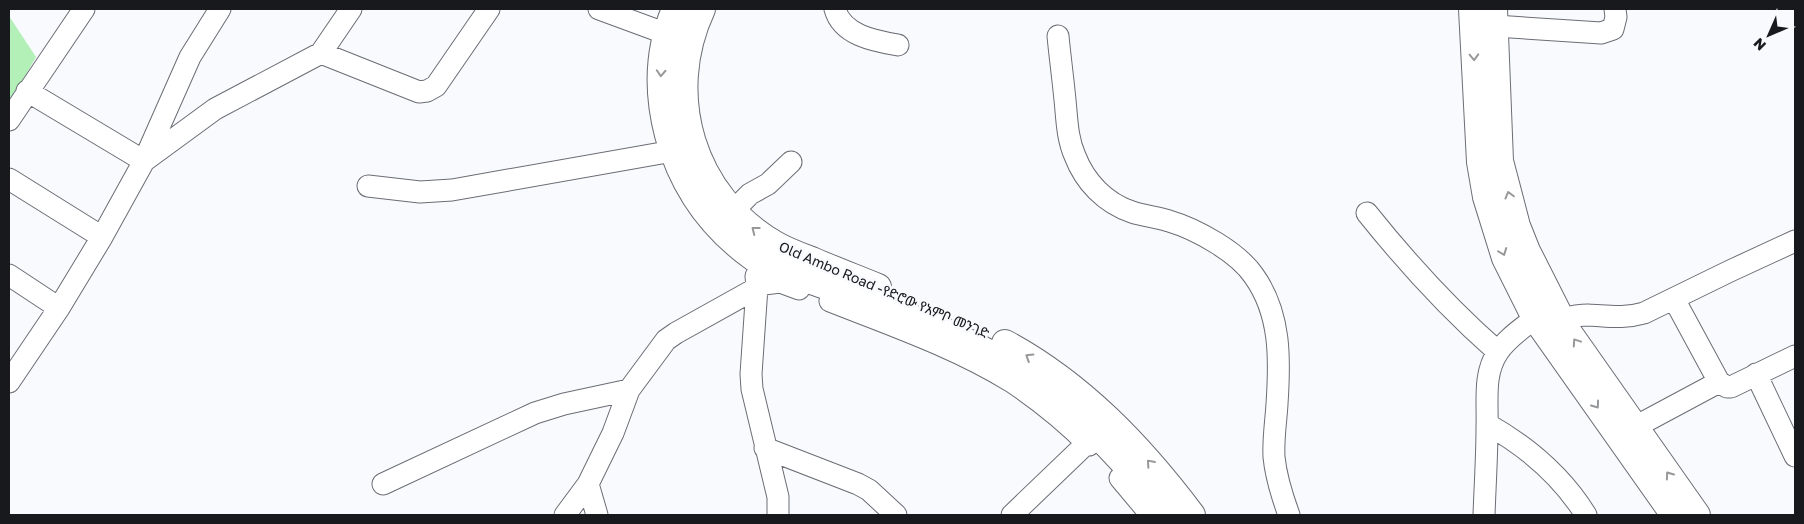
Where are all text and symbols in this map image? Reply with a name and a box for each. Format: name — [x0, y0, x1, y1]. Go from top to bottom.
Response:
north arrow — [1744, 10, 1794, 60]
text: N — [1750, 35, 1769, 54]
one-way arrow — [1469, 54, 1479, 62]
one-way arrow — [656, 69, 667, 77]
one-way arrow — [1504, 192, 1514, 200]
one-way arrow — [751, 227, 761, 236]
street label: Old Ambo Road -የድሮው የአምቦ መንገድ — [776, 237, 992, 342]
one-way arrow — [1497, 247, 1507, 255]
one-way arrow — [1573, 339, 1582, 348]
one-way arrow — [1025, 353, 1034, 363]
one-way arrow — [1590, 399, 1599, 409]
one-way arrow — [1147, 460, 1156, 469]
one-way arrow — [1666, 472, 1675, 481]

